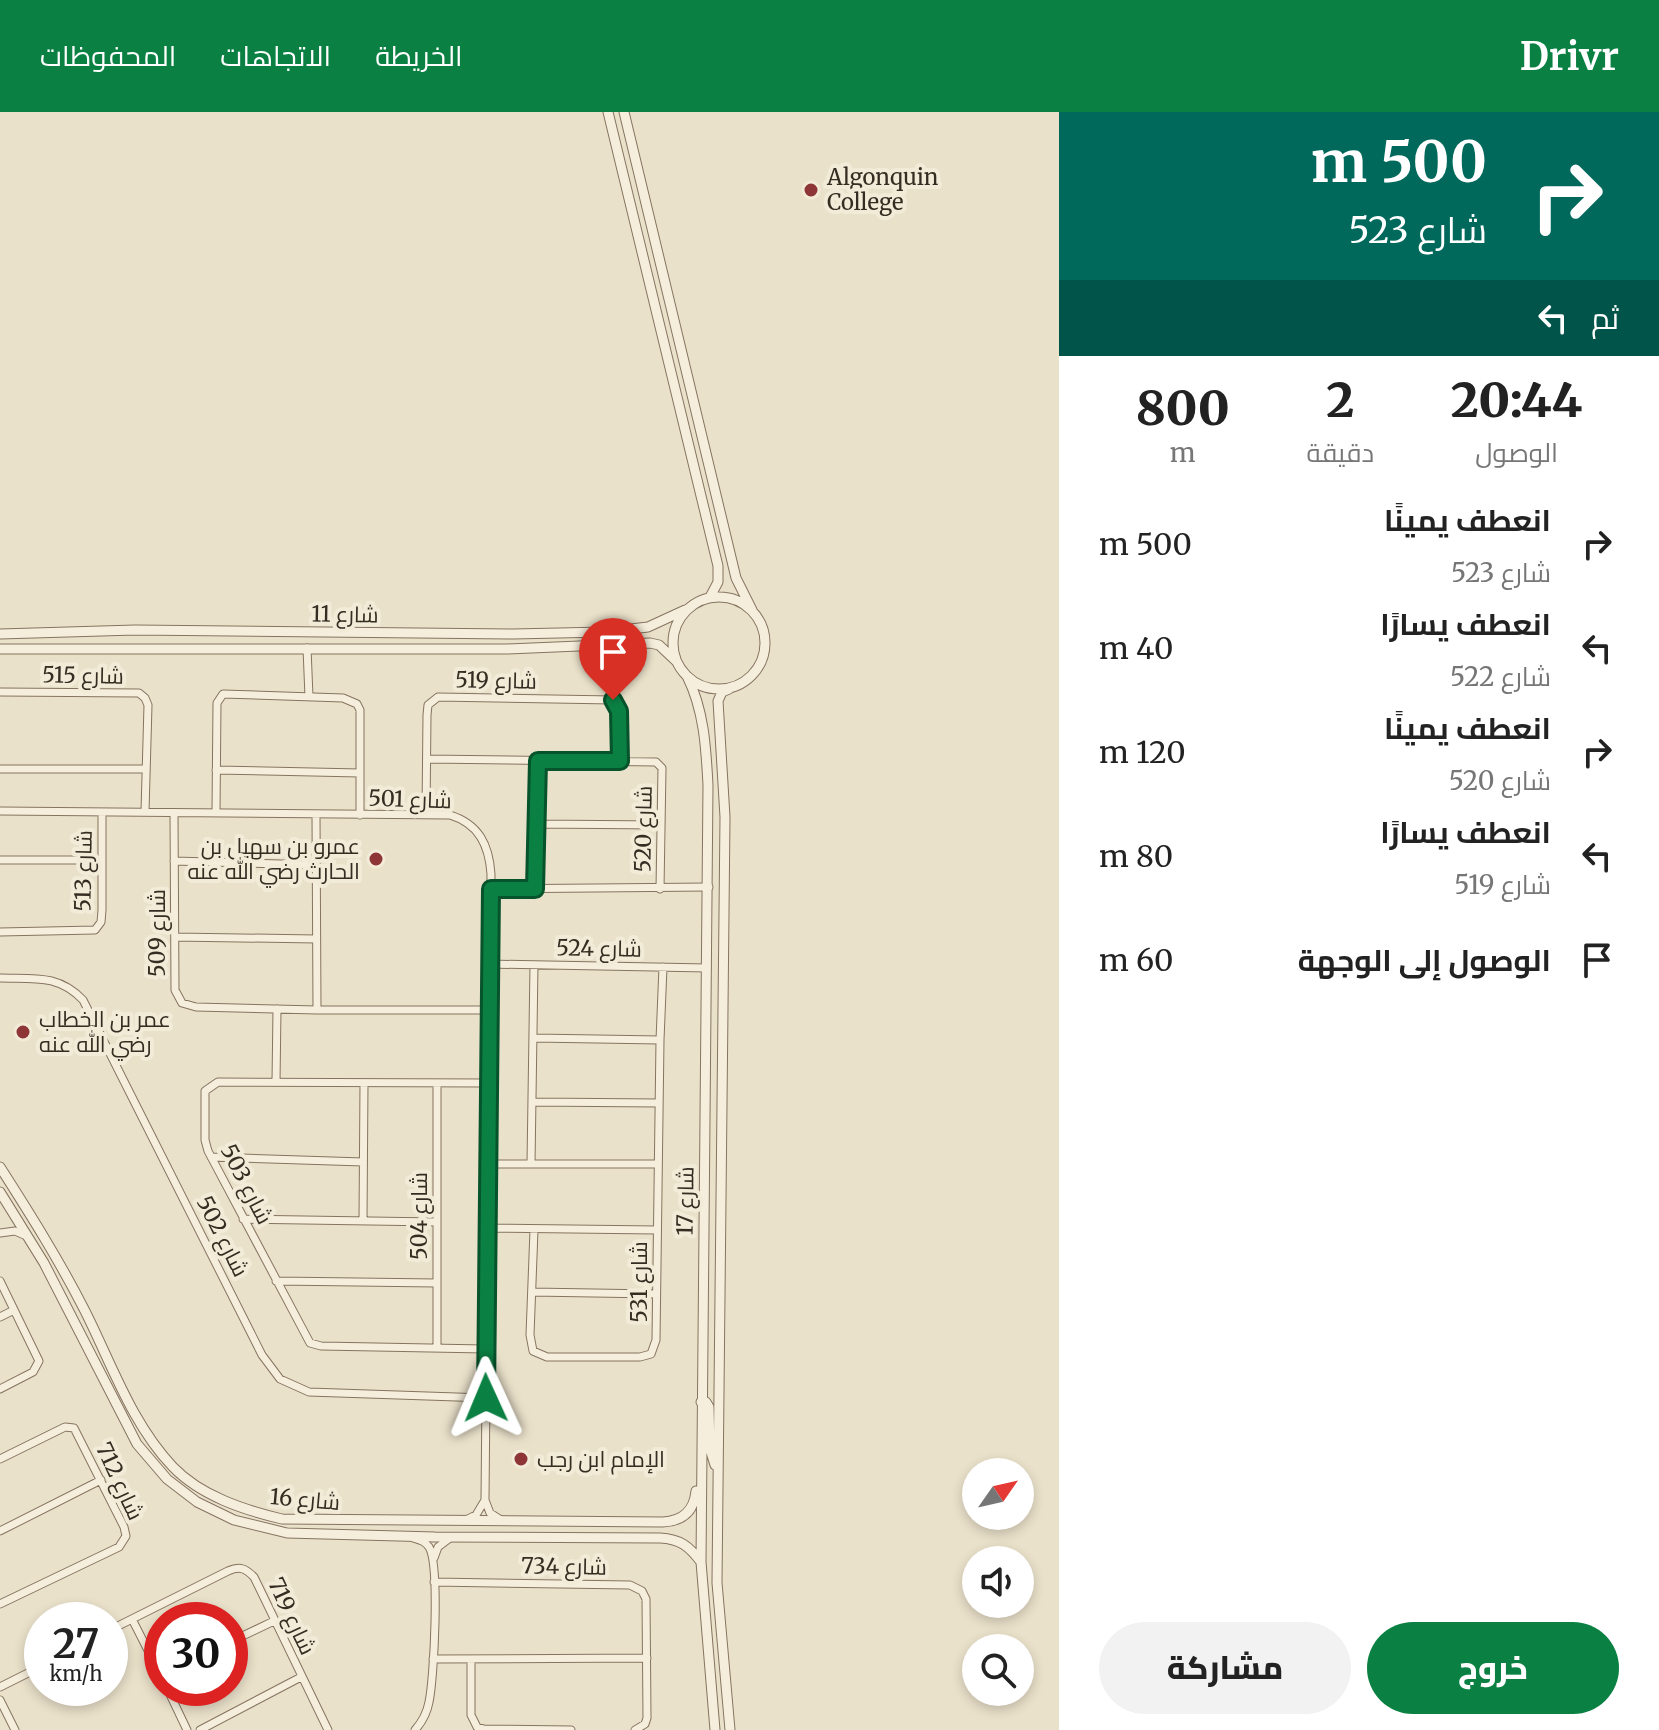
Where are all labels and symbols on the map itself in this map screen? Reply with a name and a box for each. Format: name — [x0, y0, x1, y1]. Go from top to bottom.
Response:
place label: Algonquin College — [826, 163, 939, 216]
marker: Algonquin College — [802, 181, 820, 199]
street label: شارع 11 — [311, 599, 379, 630]
pin — [579, 618, 647, 700]
street label: شارع 515 — [42, 660, 124, 691]
street label: شارع 519 — [455, 665, 537, 696]
street label: شارع 501 — [368, 784, 452, 815]
street label: شارع 520 — [628, 785, 659, 873]
street label: شارع 513 — [68, 830, 99, 912]
place label: عمرو بن سهيل بن الحارث رضي الله عنه — [187, 832, 360, 888]
marker: عمرو بن سهيل بن الحارث رضي الله عنه — [367, 850, 385, 868]
street label: شارع 509 — [143, 889, 172, 977]
street label: شارع 524 — [556, 933, 642, 964]
place label: عمر بن الخطاب رضي الله عنه — [39, 1005, 171, 1061]
marker: عمر بن الخطاب رضي الله عنه — [14, 1023, 32, 1041]
street label: شارع 503 — [214, 1139, 279, 1229]
street label: شارع 17 — [670, 1166, 701, 1236]
street label: شارع 504 — [405, 1172, 434, 1260]
street label: شارع 502 — [190, 1191, 255, 1282]
street label: شارع 531 — [625, 1241, 654, 1323]
position arrow — [444, 1356, 528, 1440]
street label: شارع 712 — [89, 1438, 150, 1525]
place label: الإمام ابن رجب — [537, 1445, 665, 1475]
marker: الإمام ابن رجب — [512, 1450, 530, 1468]
north arrow — [962, 1458, 1034, 1530]
street label: شارع 16 — [269, 1482, 341, 1517]
street label: شارع 734 — [521, 1551, 607, 1582]
street label: شارع 719 — [261, 1573, 322, 1660]
speed limit sign: 30 — [144, 1602, 248, 1706]

